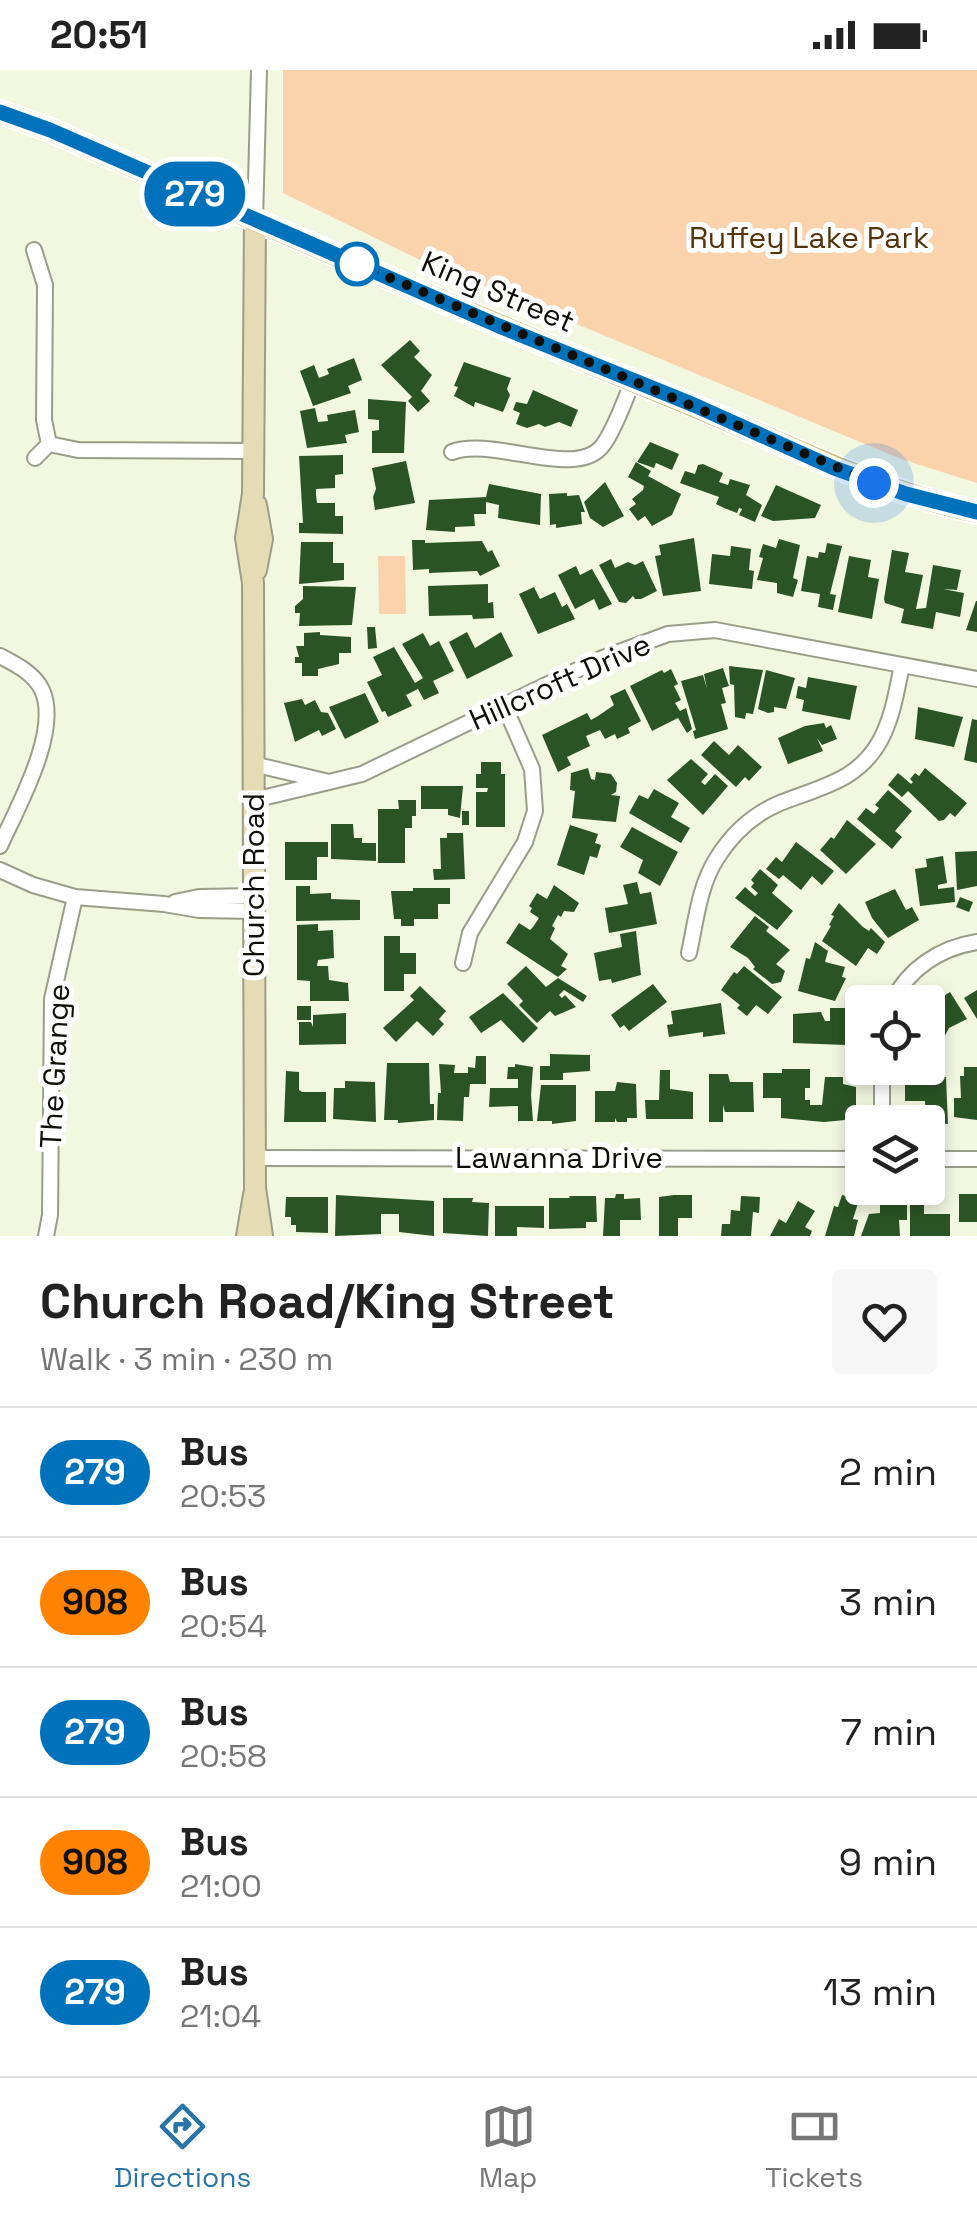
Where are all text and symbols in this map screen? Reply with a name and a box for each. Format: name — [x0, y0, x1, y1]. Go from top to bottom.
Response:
text: 20:51 — [50, 11, 148, 59]
line badge: 279 — [138, 162, 252, 226]
text: 279 — [164, 172, 226, 216]
park label: Ruffey Lake Park — [689, 218, 929, 257]
street label: King Street — [416, 242, 581, 341]
unlabelled marker — [336, 243, 378, 285]
your location — [849, 458, 899, 508]
street label: Hillcroft Drive — [463, 624, 657, 739]
street label: Church Road — [234, 793, 273, 977]
street label: The Grange — [31, 983, 78, 1149]
map controls — [845, 985, 945, 1205]
button: locate — [845, 985, 945, 1085]
button: layers — [845, 1105, 945, 1205]
street label: Lawanna Drive — [455, 1138, 663, 1177]
button: heart — [832, 1269, 937, 1374]
text: Church Road/King Street — [40, 1271, 615, 1332]
text: Walk · 3 min · 230 m — [40, 1339, 333, 1379]
text: Bus — [180, 1428, 249, 1476]
text: 2 min — [839, 1448, 937, 1496]
text: 279 — [64, 1450, 126, 1494]
text: 20:53 — [180, 1476, 266, 1516]
text: Bus — [180, 1558, 249, 1606]
text: 3 min — [839, 1578, 937, 1626]
text: 908 — [62, 1580, 128, 1624]
text: 20:54 — [180, 1606, 267, 1646]
text: Bus — [180, 1688, 249, 1736]
text: 7 min — [841, 1708, 937, 1756]
text: 279 — [64, 1710, 126, 1754]
text: 20:58 — [180, 1736, 267, 1776]
text: Bus — [180, 1818, 249, 1866]
text: 9 min — [839, 1838, 937, 1886]
text: 908 — [62, 1840, 128, 1884]
text: 21:00 — [180, 1866, 262, 1906]
text: Bus — [180, 1948, 249, 1996]
text: 13 min — [823, 1968, 937, 2016]
text: 279 — [64, 1970, 126, 2014]
text: 21:04 — [180, 1996, 261, 2036]
tab: Directions — [114, 2099, 251, 2195]
tab: Map — [479, 2099, 537, 2195]
tab: Tickets — [765, 2099, 863, 2195]

